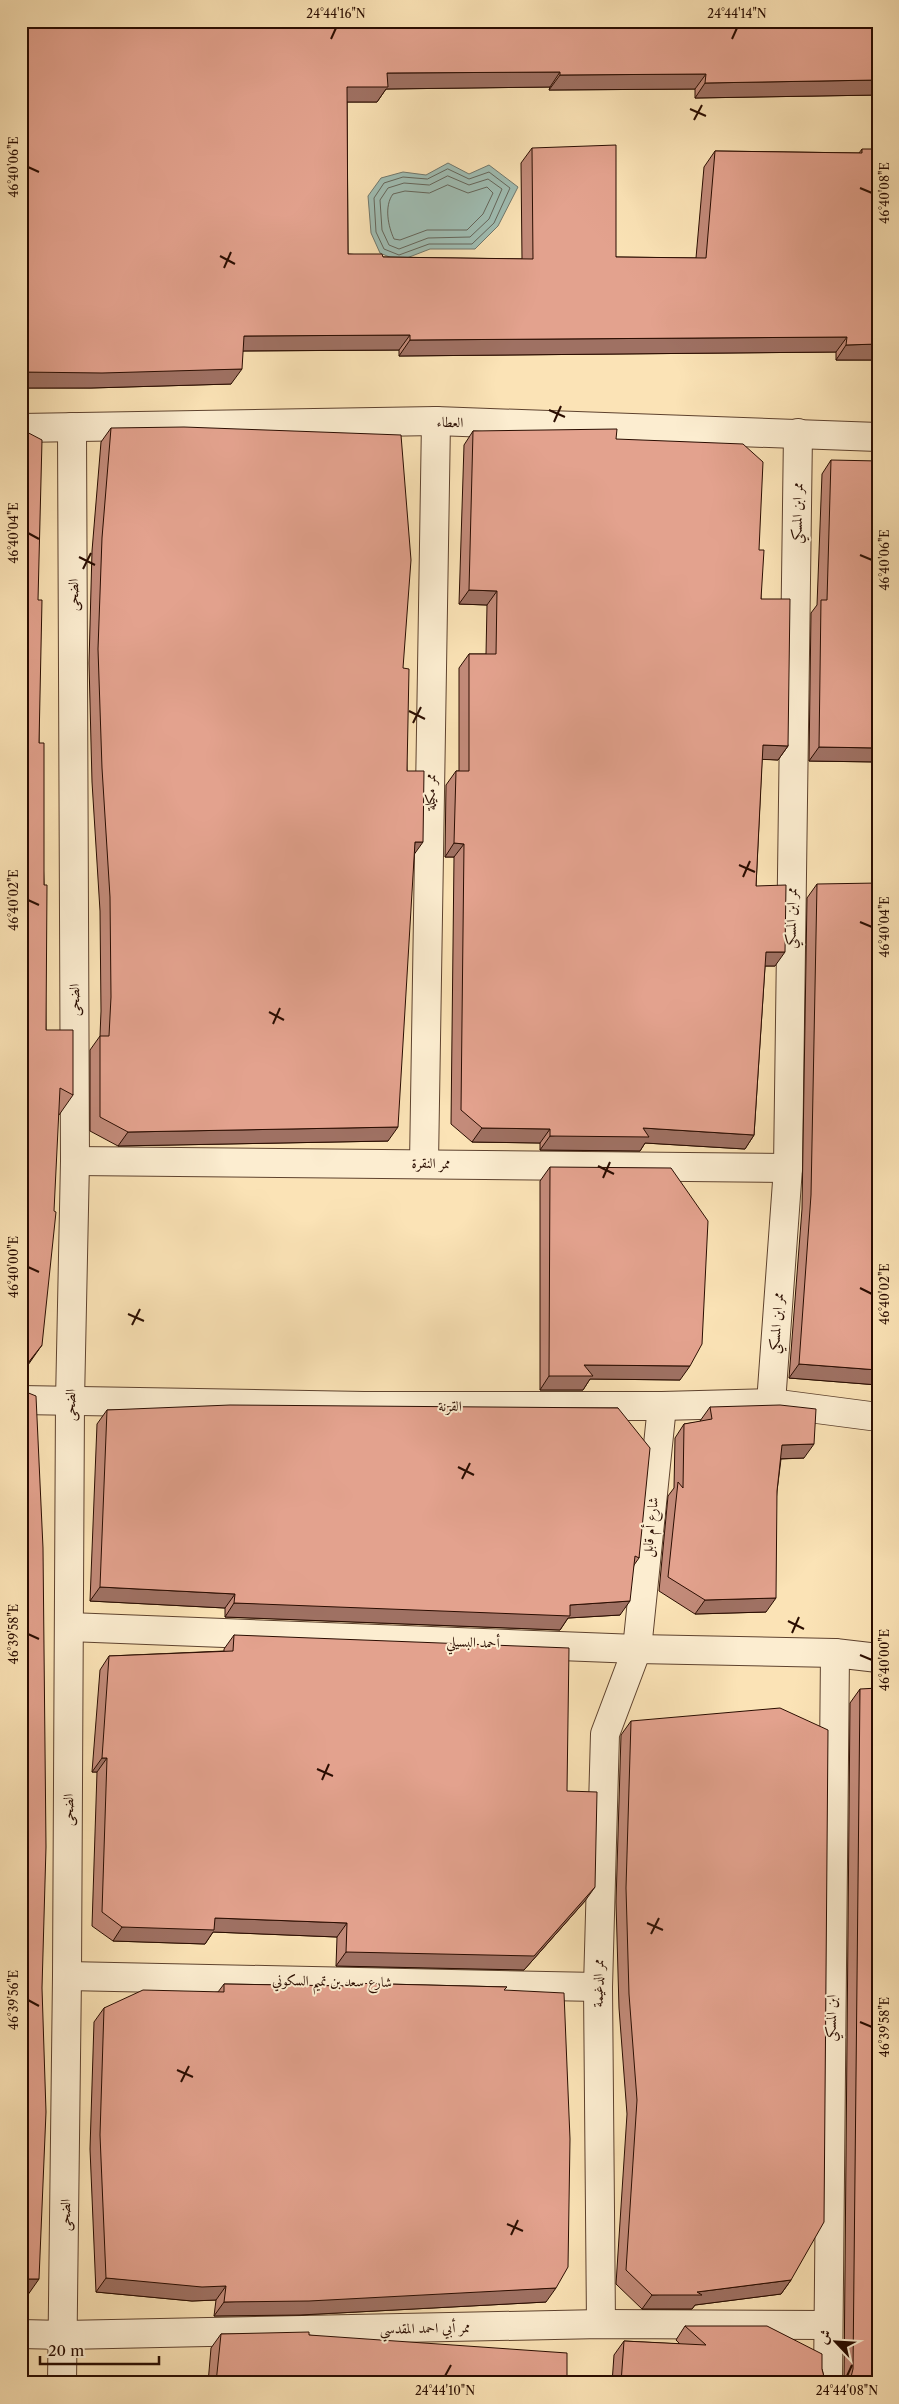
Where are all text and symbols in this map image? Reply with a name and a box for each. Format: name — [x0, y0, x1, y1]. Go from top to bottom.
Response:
text: 24°44'16"N — [306, 6, 366, 21]
text: 24°44'14"N — [707, 6, 767, 21]
text: 46°40'06"E — [6, 136, 21, 198]
text: 46°40'08"E — [877, 162, 892, 224]
street label: العطاء — [436, 413, 464, 431]
street label: ممر ابن المسكي — [787, 482, 812, 544]
text: 46°40'04"E — [6, 502, 21, 564]
text: 46°40'06"E — [877, 529, 892, 591]
street label: الضحى — [64, 579, 83, 611]
street label: ممر مكيلة — [421, 773, 439, 812]
text: 46°40'02"E — [6, 869, 21, 931]
street label: ممر ابن المسكي — [781, 887, 806, 949]
text: 46°40'04"E — [877, 896, 892, 958]
street label: الضحى — [65, 984, 84, 1016]
street label: ممر النقرة — [411, 1154, 451, 1172]
text: 46°40'00"E — [6, 1236, 21, 1298]
text: 46°40'02"E — [877, 1263, 892, 1325]
street label: ممر ابن المسكي — [765, 1292, 792, 1355]
street label: الضحى — [61, 1389, 80, 1421]
street label: القرنة — [438, 1397, 462, 1415]
street label: شارع أم قابل — [637, 1496, 666, 1558]
text: 46°39'58"E — [6, 1604, 21, 1664]
text: 46°40'00"E — [877, 1629, 892, 1691]
street label: أحمد البسيلي — [446, 1631, 501, 1656]
street label: الضحى — [59, 1794, 78, 1826]
street label: ممر الدغيمة — [589, 1959, 607, 2007]
text: 46°39'56"E — [6, 1970, 21, 2030]
street label: شارع سعد بن تميم السكوني — [272, 1971, 392, 1996]
street label: ابن المسكي — [822, 1995, 845, 2042]
text: 46°39'58"E — [877, 1997, 892, 2057]
street label: الضحى — [56, 2199, 75, 2231]
north arrow — [812, 2316, 862, 2366]
street label: ممر أبي احمد المقدسي — [379, 2317, 471, 2343]
text: ش — [813, 2326, 835, 2347]
scale bar — [40, 2334, 159, 2366]
text: 20 m — [48, 2341, 84, 2360]
text: 24°44'10"N — [415, 2383, 475, 2398]
text: 24°44'08"N — [816, 2383, 878, 2398]

